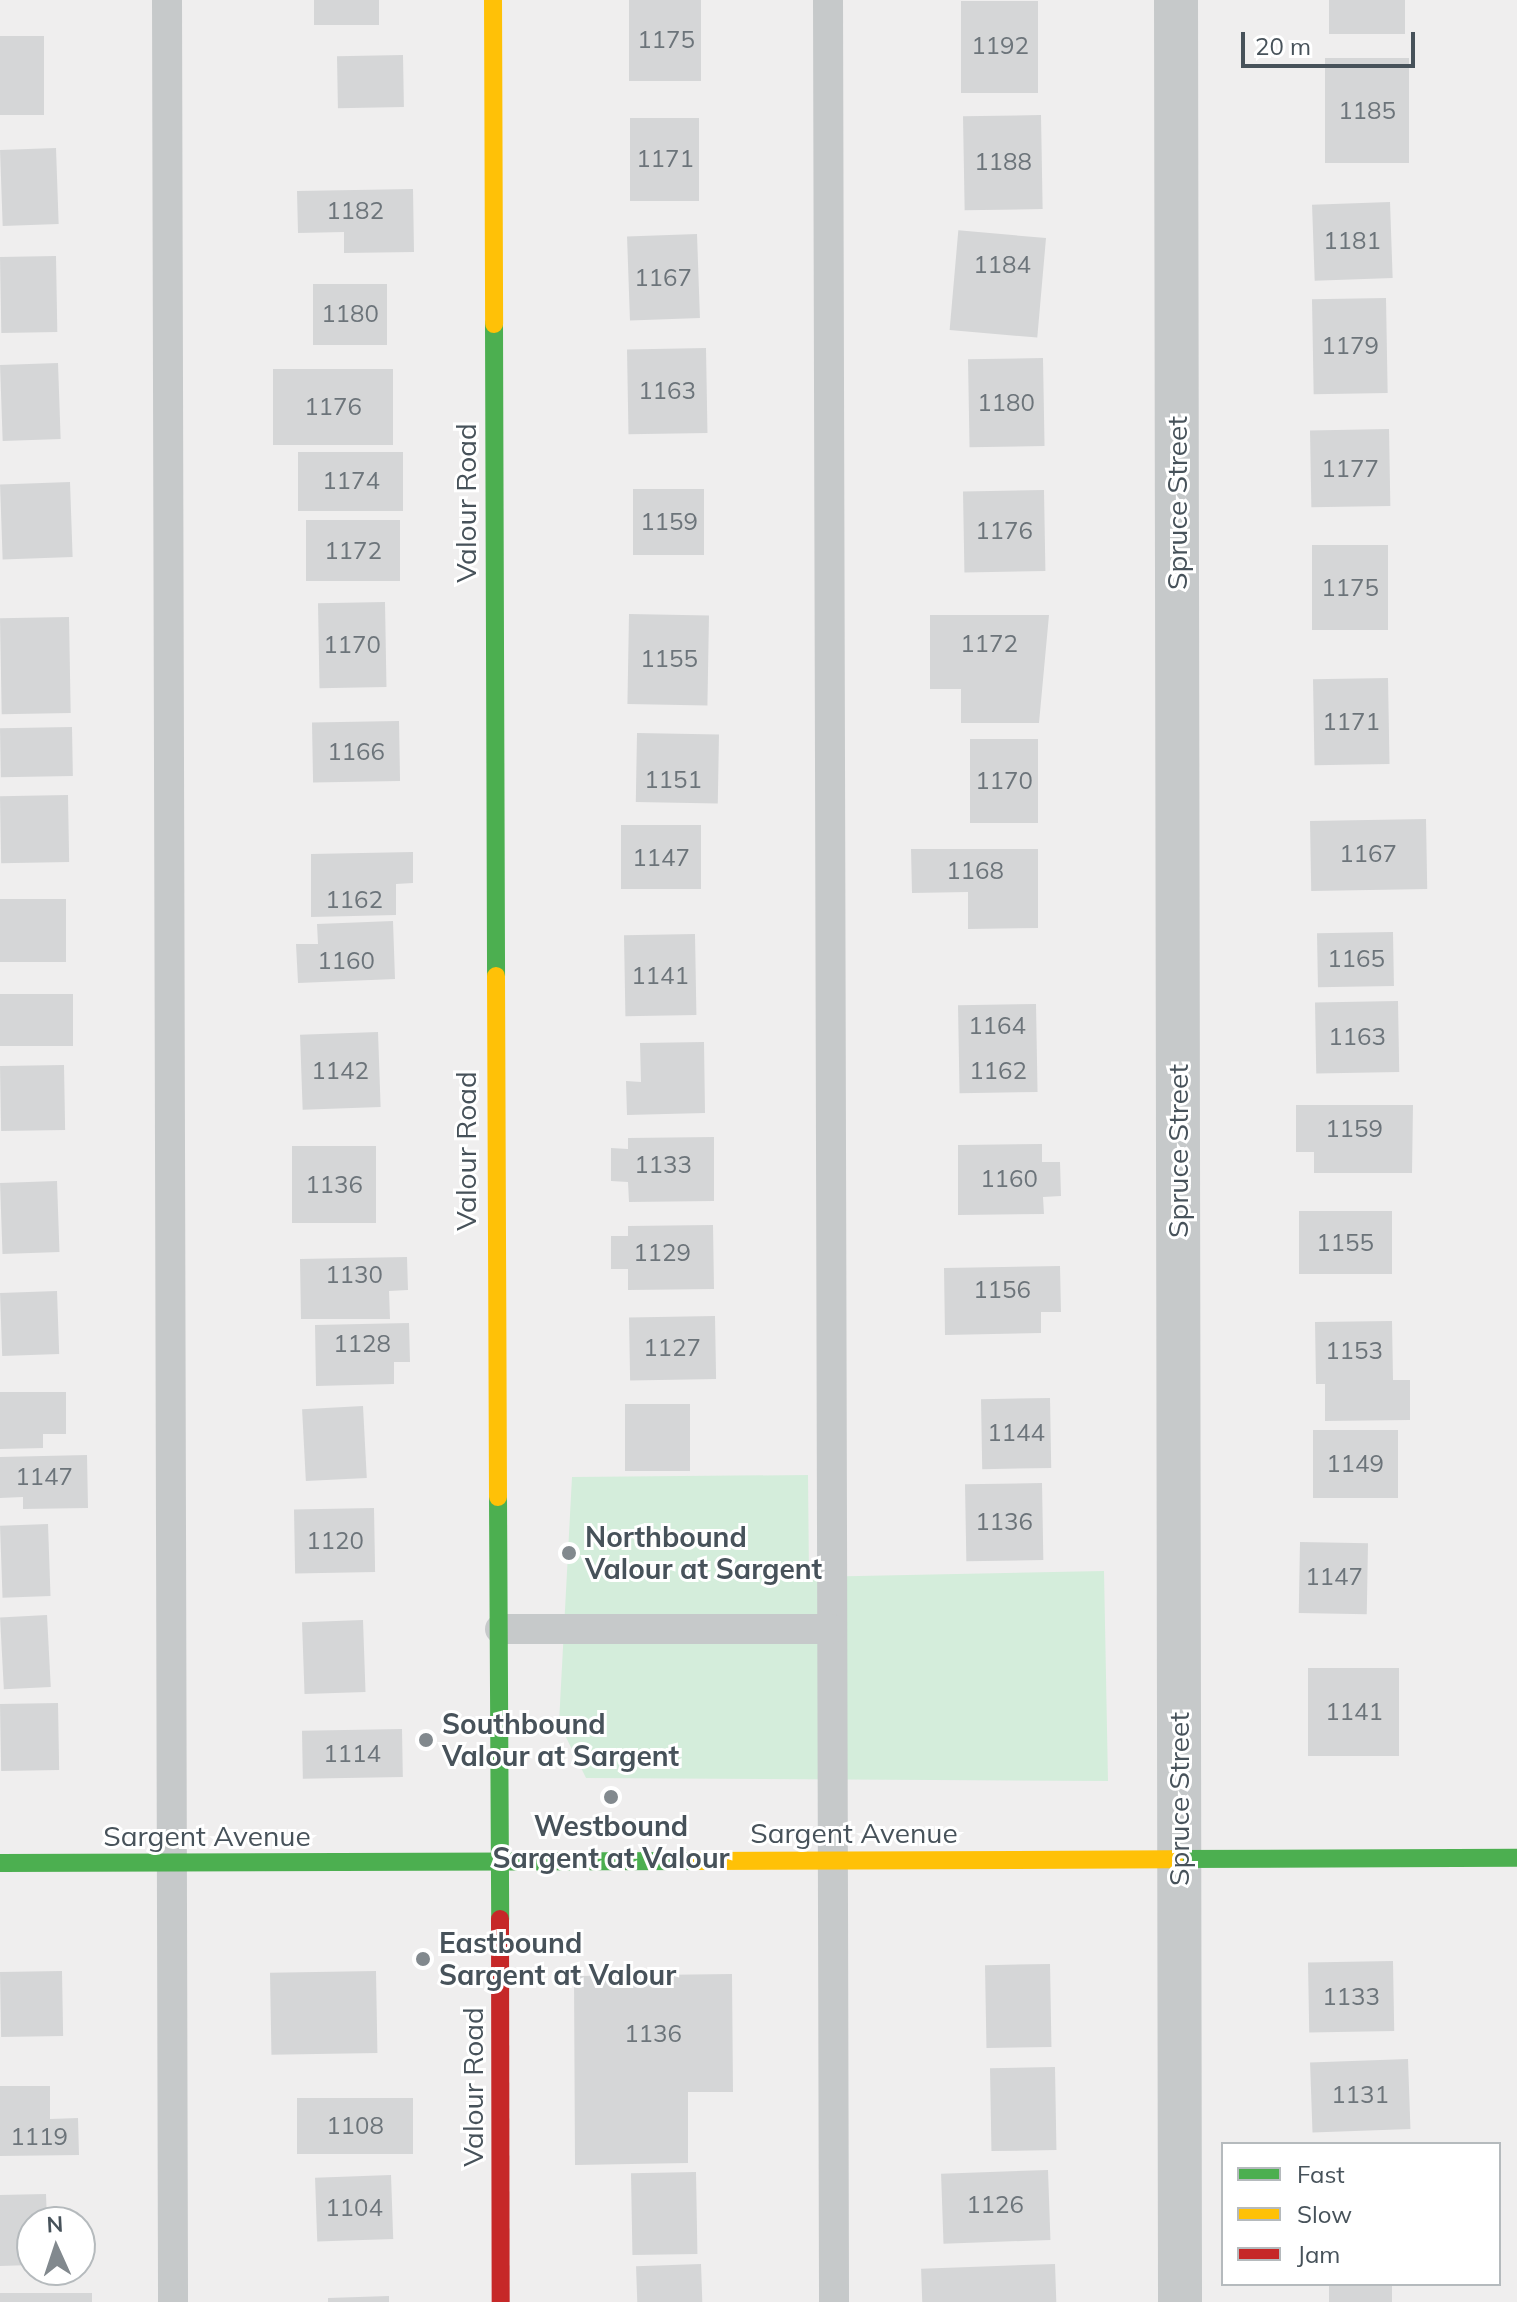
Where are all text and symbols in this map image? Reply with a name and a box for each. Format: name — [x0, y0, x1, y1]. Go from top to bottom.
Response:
scale bar — [1245, 16, 1419, 66]
house number: 1175 — [637, 26, 695, 54]
text: 20 m — [1255, 31, 1311, 61]
house number: 1192 — [971, 32, 1029, 60]
house number: 1185 — [1338, 97, 1396, 125]
house number: 1171 — [636, 145, 694, 173]
house number: 1188 — [974, 148, 1032, 176]
house number: 1182 — [326, 197, 384, 225]
house number: 1181 — [1323, 227, 1381, 255]
house number: 1184 — [973, 251, 1031, 279]
house number: 1167 — [634, 264, 692, 292]
house number: 1180 — [321, 300, 379, 328]
house number: 1179 — [1321, 332, 1379, 360]
house number: 1163 — [638, 377, 696, 405]
house number: 1180 — [977, 389, 1035, 417]
house number: 1176 — [304, 393, 362, 421]
street label: Spruce Street — [1160, 416, 1194, 590]
street label: Valour Road — [449, 423, 483, 583]
house number: 1177 — [1321, 455, 1379, 483]
house number: 1174 — [322, 467, 380, 495]
house number: 1159 — [640, 508, 698, 536]
house number: 1176 — [975, 517, 1033, 545]
house number: 1172 — [324, 537, 382, 565]
house number: 1175 — [1321, 574, 1379, 602]
house number: 1172 — [960, 630, 1018, 658]
house number: 1170 — [323, 631, 381, 659]
house number: 1155 — [640, 645, 698, 673]
house number: 1171 — [1322, 708, 1380, 736]
house number: 1166 — [327, 738, 385, 766]
house number: 1151 — [644, 766, 702, 794]
house number: 1170 — [975, 767, 1033, 795]
house number: 1167 — [1339, 840, 1397, 868]
house number: 1147 — [632, 844, 690, 872]
house number: 1168 — [946, 857, 1004, 885]
house number: 1162 — [325, 886, 383, 914]
house number: 1165 — [1327, 945, 1385, 973]
house number: 1160 — [317, 947, 375, 975]
house number: 1141 — [631, 962, 689, 990]
house number: 1164 — [968, 1012, 1026, 1040]
house number: 1163 — [1328, 1023, 1386, 1051]
house number: 1142 — [311, 1057, 369, 1085]
house number: 1162 — [969, 1057, 1027, 1085]
street label: Spruce Street — [1161, 1064, 1195, 1238]
street label: Valour Road — [449, 1071, 483, 1231]
house number: 1159 — [1325, 1115, 1383, 1143]
house number: 1133 — [634, 1151, 692, 1179]
house number: 1160 — [980, 1165, 1038, 1193]
house number: 1136 — [305, 1171, 363, 1199]
house number: 1155 — [1316, 1229, 1374, 1257]
house number: 1129 — [633, 1239, 691, 1267]
house number: 1130 — [325, 1261, 383, 1289]
house number: 1156 — [973, 1276, 1031, 1304]
house number: 1128 — [333, 1330, 391, 1358]
house number: 1127 — [643, 1334, 701, 1362]
house number: 1153 — [1325, 1337, 1383, 1365]
house number: 1144 — [987, 1419, 1045, 1447]
house number: 1149 — [1326, 1450, 1384, 1478]
house number: 1147 — [15, 1463, 73, 1491]
house number: 1136 — [975, 1508, 1033, 1536]
place label: Northbound Valour at Sargent — [585, 1520, 822, 1586]
house number: 1120 — [306, 1527, 364, 1555]
marker: Northbound Valour at Sargent — [560, 1544, 578, 1562]
house number: 1147 — [1305, 1563, 1363, 1591]
house number: 1141 — [1325, 1698, 1383, 1726]
place label: Southbound Valour at Sargent — [442, 1707, 679, 1773]
street label: Spruce Street — [1162, 1712, 1196, 1886]
marker: Southbound Valour at Sargent — [417, 1731, 435, 1749]
house number: 1114 — [323, 1740, 381, 1768]
marker: Westbound Sargent at Valour — [602, 1788, 620, 1806]
place label: Westbound Sargent at Valour — [492, 1809, 730, 1875]
street label: Sargent Avenue — [750, 1816, 958, 1850]
street label: Sargent Avenue — [103, 1819, 311, 1853]
place label: Eastbound Sargent at Valour — [439, 1926, 676, 1992]
marker: Eastbound Sargent at Valour — [414, 1950, 432, 1968]
house number: 1133 — [1322, 1983, 1380, 2011]
street label: Valour Road — [456, 2007, 490, 2167]
house number: 1136 — [624, 2020, 682, 2048]
house number: 1131 — [1331, 2081, 1389, 2109]
house number: 1108 — [326, 2112, 384, 2140]
house number: 1119 — [10, 2123, 68, 2151]
legend — [1221, 2142, 1501, 2286]
text: Fast — [1297, 2159, 1345, 2189]
house number: 1126 — [966, 2191, 1024, 2219]
house number: 1104 — [325, 2194, 383, 2222]
text: Slow — [1297, 2199, 1352, 2229]
north arrow — [16, 2206, 96, 2286]
text: N — [46, 2210, 64, 2238]
text: Jam — [1297, 2239, 1340, 2269]

